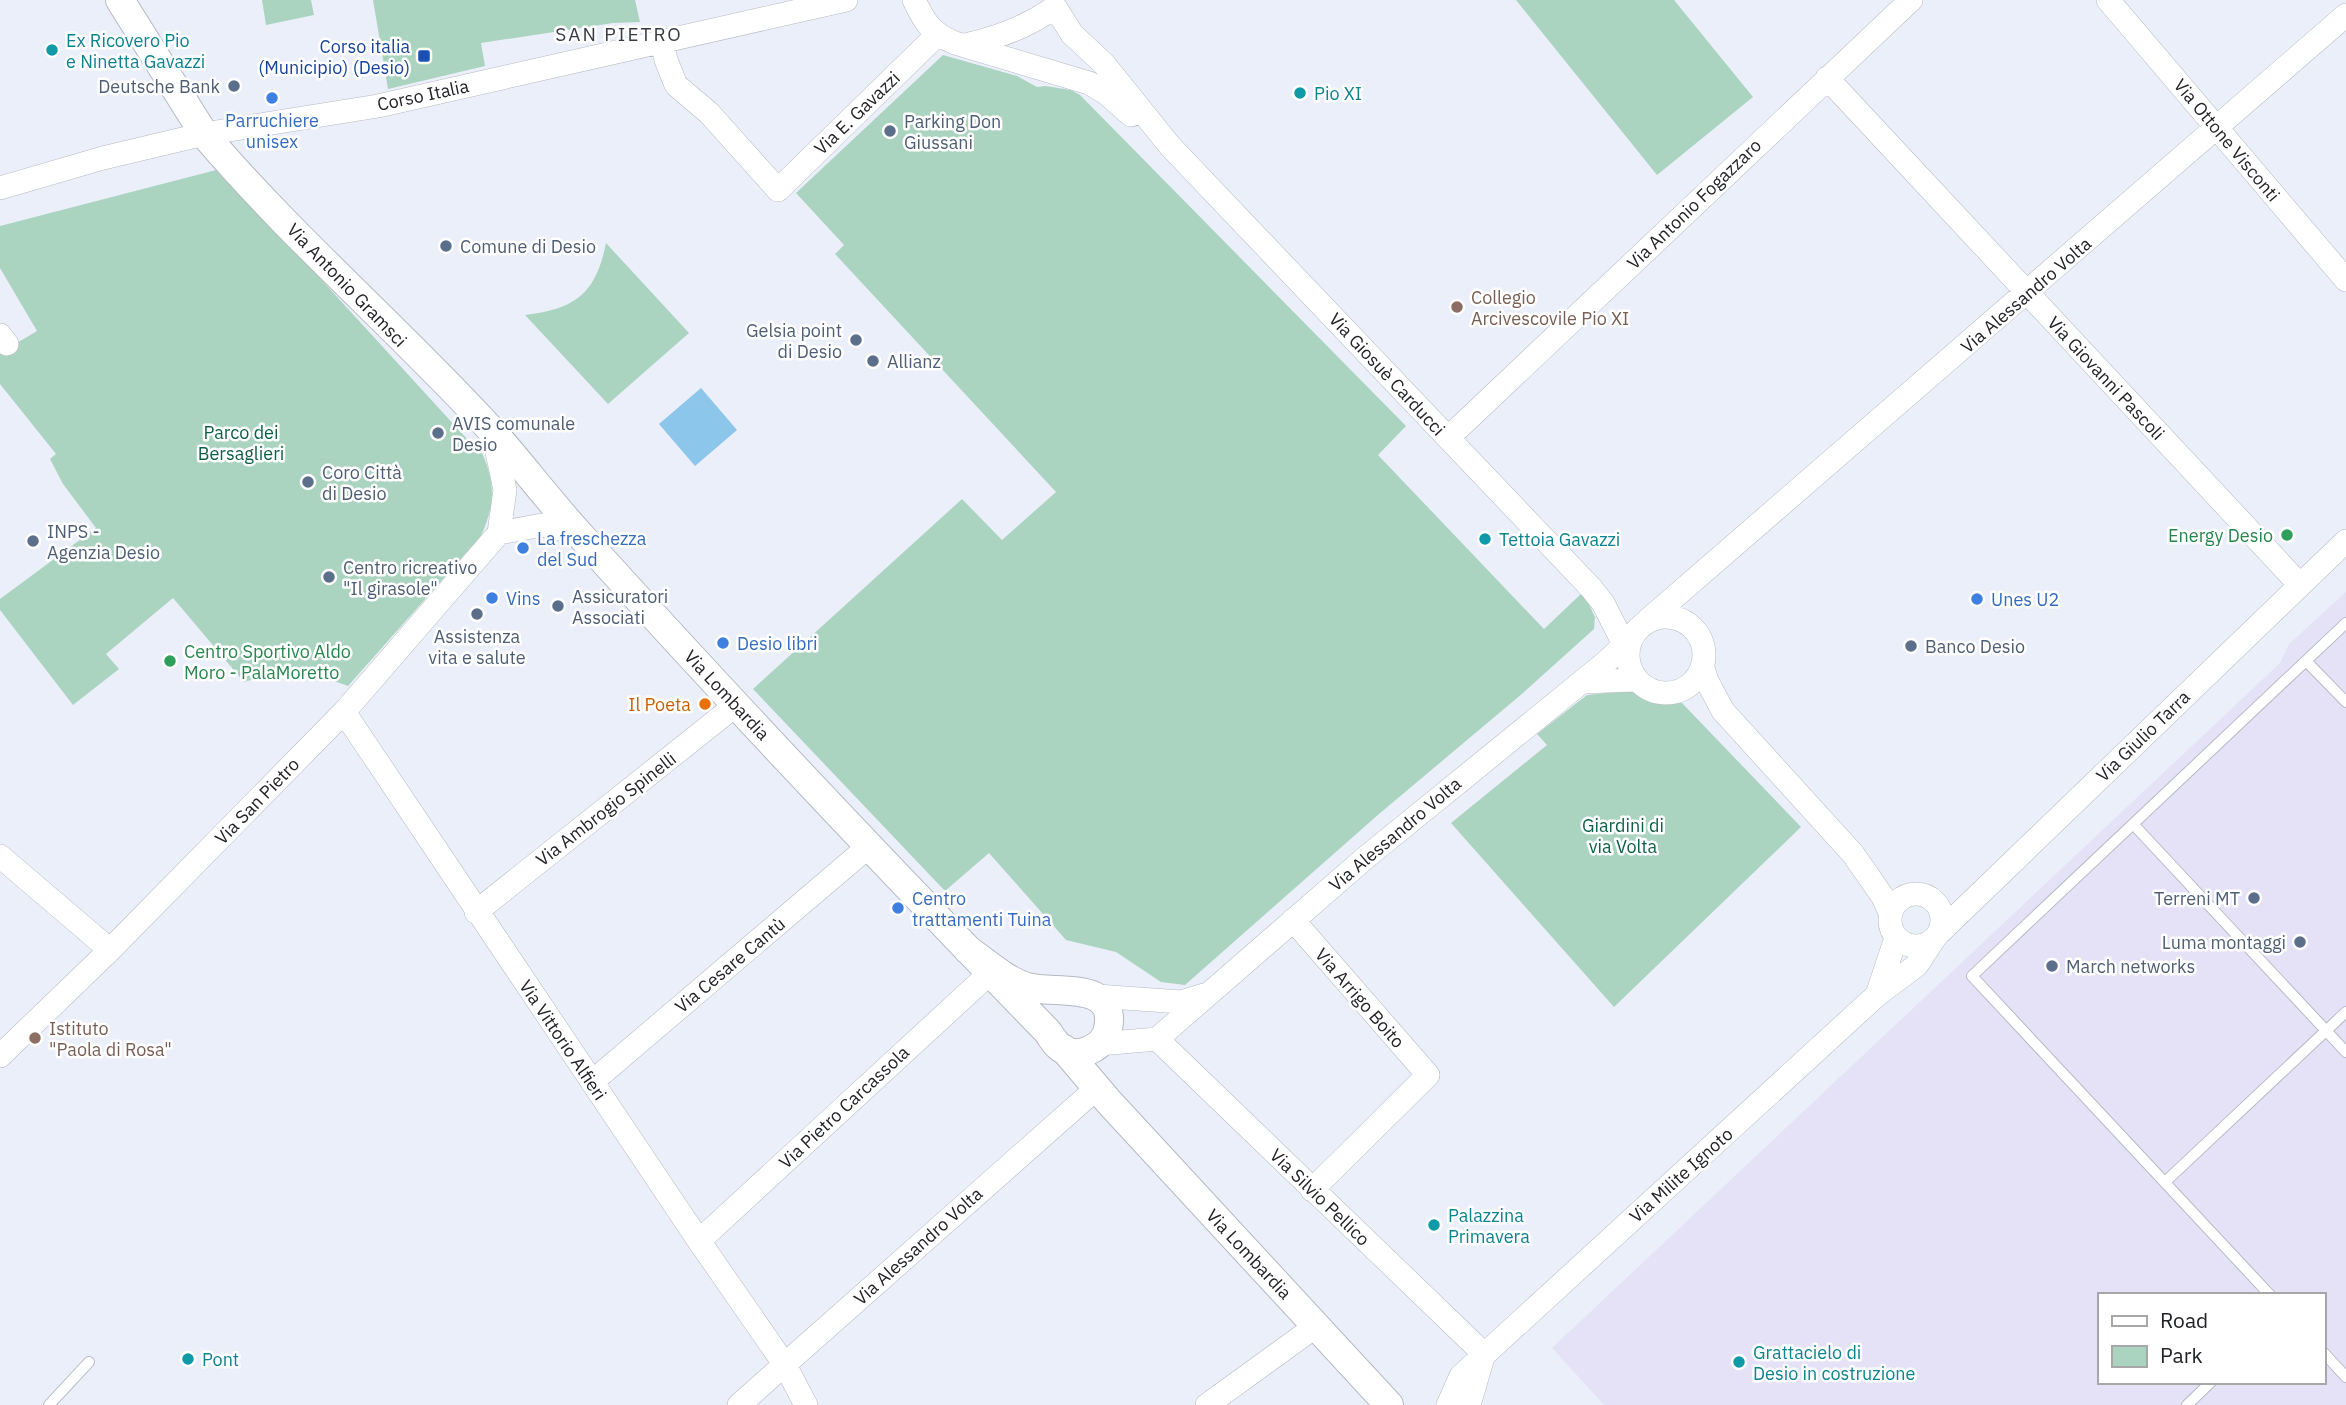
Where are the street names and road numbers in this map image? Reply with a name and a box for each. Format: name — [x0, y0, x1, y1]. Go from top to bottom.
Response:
street label: Via E. Gavazzi — [809, 66, 905, 160]
street label: Corso Italia — [375, 74, 471, 116]
street label: Via Ottone Visconti — [2169, 74, 2285, 206]
street label: Via Antonio Fogazzaro — [1622, 134, 1766, 274]
street label: Via Antonio Gramsci — [282, 218, 412, 352]
street label: Via Alessandro Volta — [1956, 232, 2096, 358]
street label: Via Giosuè Carducci — [1324, 308, 1450, 440]
street label: Via Giovanni Pascoli — [2043, 311, 2169, 445]
street label: Via Lombardia — [679, 645, 775, 745]
street label: Via Giulio Tarra — [2091, 685, 2195, 787]
street label: Via Ambrogio Spinelli — [531, 747, 681, 871]
street label: Via San Pietro — [210, 753, 304, 849]
street label: Via Alessandro Volta — [1324, 772, 1466, 896]
street label: Via Cesare Cantù — [670, 912, 790, 1018]
street label: Via Arrigo Boito — [1310, 943, 1410, 1053]
street label: Via Vittorio Alfieri — [514, 975, 612, 1105]
street label: Via Pietro Carcassola — [774, 1040, 914, 1173]
street label: Via Milite Ignoto — [1624, 1122, 1738, 1228]
street label: Via Silvio Pellico — [1265, 1143, 1375, 1251]
street label: Via Alessandro Volta — [849, 1182, 987, 1310]
street label: Via Lombardia — [1201, 1204, 1297, 1304]

